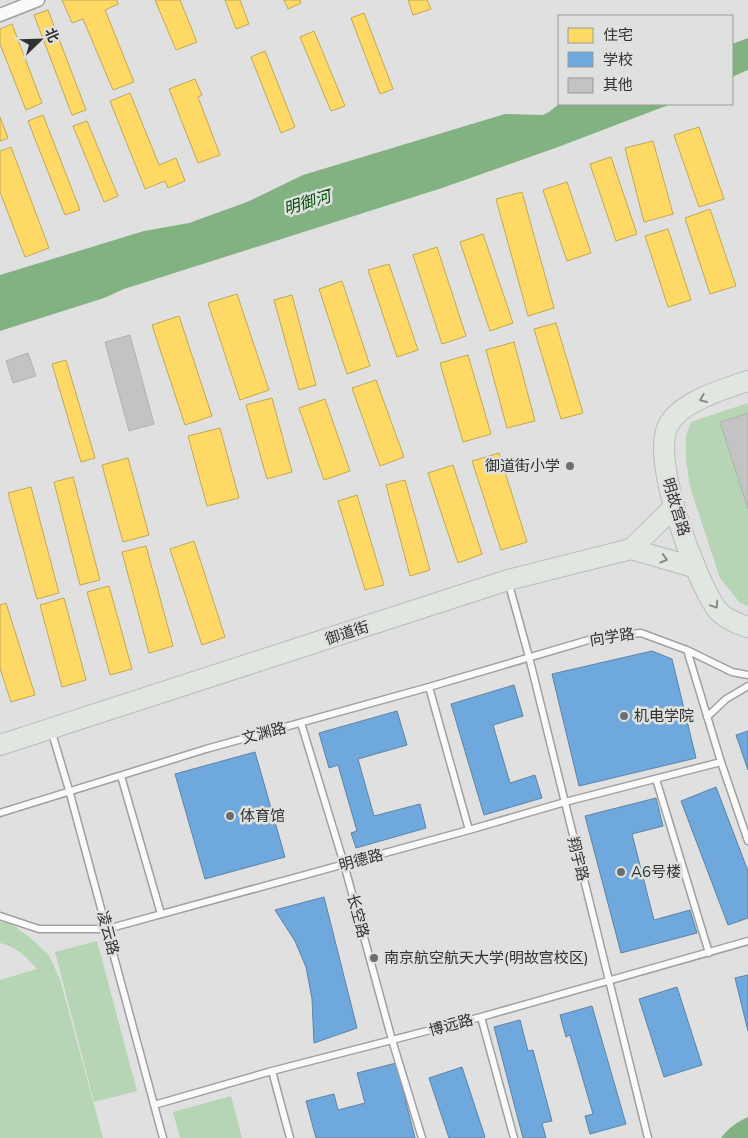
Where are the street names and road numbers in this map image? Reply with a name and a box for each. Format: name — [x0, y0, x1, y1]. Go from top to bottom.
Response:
street label: 明故宫路 — [659, 475, 694, 538]
street label: 御道街 — [323, 617, 371, 649]
street label: 向学路 — [588, 624, 636, 649]
street label: 文渊路 — [240, 718, 288, 748]
street label: 翔宇路 — [564, 835, 593, 883]
street label: 明德路 — [337, 845, 385, 875]
street label: 长空路 — [343, 892, 373, 940]
street label: 凌云路 — [93, 909, 123, 957]
street label: 博远路 — [427, 1010, 475, 1040]

